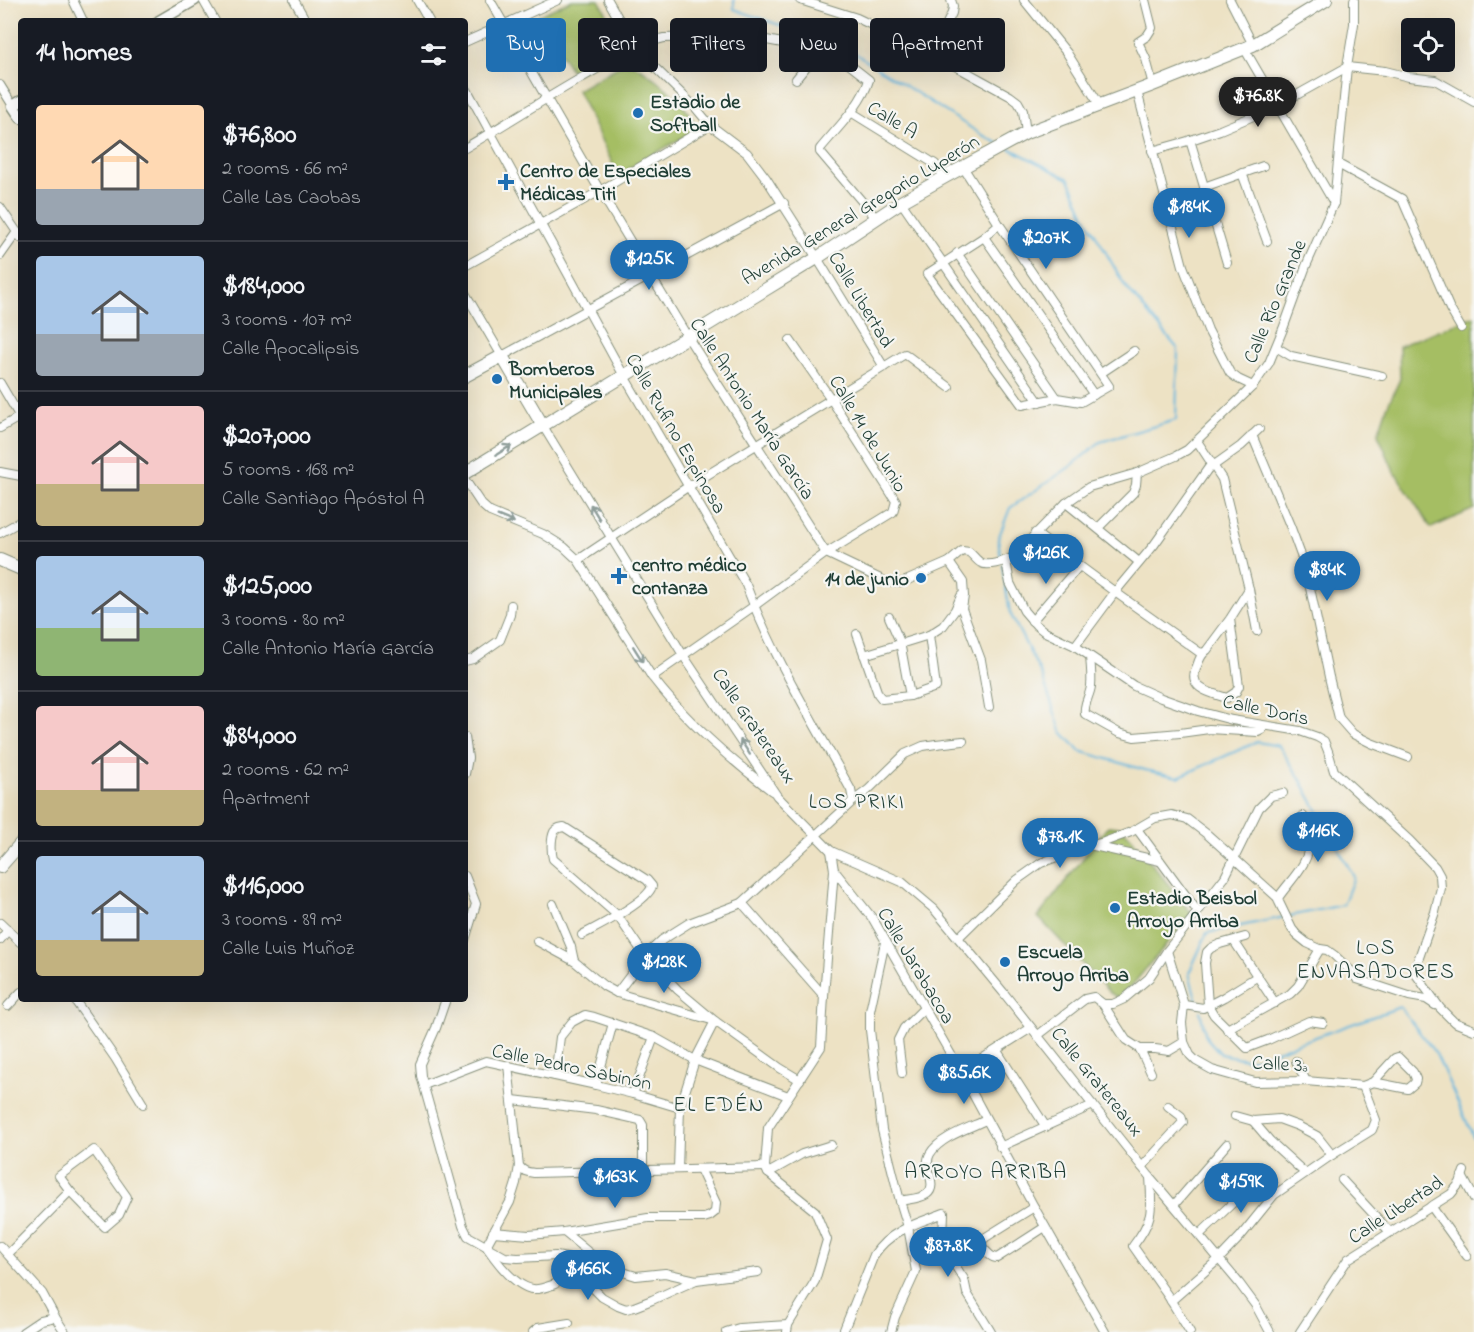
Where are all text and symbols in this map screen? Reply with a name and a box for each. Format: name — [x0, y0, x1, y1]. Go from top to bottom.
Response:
chip: Buy — [486, 18, 566, 72]
chip: Rent — [578, 18, 658, 72]
chip: Filters — [670, 18, 767, 72]
chip: New — [779, 18, 858, 72]
chip: Apartment — [870, 18, 1005, 72]
map controls — [1401, 18, 1455, 72]
button: locate — [1401, 18, 1455, 72]
text: 14 homes — [36, 35, 132, 73]
icon: filters — [417, 38, 450, 71]
pin: $76.8K — [1209, 77, 1307, 128]
text: $76.8K — [1233, 82, 1283, 111]
place label: Estadio de Softball — [650, 89, 741, 141]
street label: Calle A — [861, 95, 923, 148]
marker: Estadio de Softball — [631, 106, 645, 120]
text: $76,800 — [222, 117, 297, 155]
street label: Avenida General Gregorio Luperón — [737, 128, 986, 295]
icon: home — [84, 129, 156, 201]
text: 2 rooms · 66 m² — [222, 155, 348, 184]
place label: Centro de Especiales Médicas Titi — [520, 158, 691, 210]
marker: Centro de Especiales Médicas Titi — [497, 173, 515, 191]
text: Calle Las Caobas — [222, 184, 361, 213]
pin: $184K — [1147, 188, 1231, 239]
text: $184K — [1167, 193, 1211, 222]
pin: $207K — [1004, 219, 1088, 270]
text: $207K — [1022, 224, 1070, 253]
street label: Calle Río Grande — [1237, 235, 1315, 368]
pin: $125K — [607, 240, 691, 291]
text: $125K — [624, 245, 674, 274]
street label: Calle Libertad — [820, 247, 900, 354]
text: $184,000 — [222, 268, 305, 306]
icon: home — [84, 280, 156, 352]
text: 3 rooms · 107 m² — [222, 306, 352, 335]
street label: Calle Antonio María García — [681, 313, 821, 506]
text: Calle Apocalipsis — [222, 335, 360, 364]
street label: Calle Rufino Espinosa — [617, 349, 733, 520]
place label: Bomberos Municipales — [508, 356, 603, 408]
street label: Calle 14 de Junio — [820, 370, 913, 498]
marker: Bomberos Municipales — [490, 372, 504, 386]
text: $207,000 — [222, 418, 311, 456]
icon: home — [84, 430, 156, 502]
one-way arrow — [495, 443, 512, 455]
text: 5 rooms · 168 m² — [222, 456, 355, 485]
text: Calle Santiago Apóstol A — [222, 485, 424, 514]
one-way arrow — [589, 504, 601, 521]
one-way arrow — [496, 514, 515, 525]
pin: $126K — [1004, 534, 1088, 585]
text: $126K — [1023, 539, 1069, 568]
pin: $84K — [1291, 551, 1363, 602]
place label: centro médico contanza — [632, 552, 747, 604]
text: $84K — [1308, 556, 1346, 585]
place label: 14 de junio — [825, 566, 909, 595]
marker: centro médico contanza — [610, 567, 628, 585]
text: $125,000 — [222, 568, 312, 606]
marker: 14 de junio — [914, 571, 928, 585]
icon: home — [84, 580, 156, 652]
text: 3 rooms · 80 m² — [222, 606, 345, 635]
text: Calle Antonio María García — [222, 635, 434, 664]
one-way arrow — [632, 645, 644, 662]
street label: Calle Gratereaux — [703, 663, 802, 790]
street label: Calle Doris — [1220, 688, 1311, 735]
text: $84,000 — [222, 718, 296, 756]
icon: home — [84, 730, 156, 802]
one-way arrow — [739, 739, 751, 756]
text: 2 rooms · 62 m² — [222, 756, 349, 785]
text: Apartment — [222, 785, 310, 814]
district label: LOS PRIKI — [809, 788, 905, 818]
pin: $116K — [1276, 812, 1360, 863]
text: $116K — [1296, 817, 1340, 846]
pin: $78.1K — [1011, 818, 1109, 869]
text: $78.1K — [1036, 823, 1084, 852]
text: $116,000 — [222, 868, 304, 906]
icon: home — [84, 880, 156, 952]
place label: Estadio Beisbol Arroyo Arriba — [1127, 885, 1257, 938]
marker: Estadio Beisbol Arroyo Arriba — [1108, 901, 1122, 915]
street label: Calle Jarabacoa — [869, 902, 961, 1030]
text: 3 rooms · 89 m² — [222, 906, 342, 935]
district label: LOS ENVASADORES — [1297, 934, 1455, 988]
text: Calle Luis Muñoz — [222, 935, 354, 964]
place label: Escuela Arroyo Arriba — [1017, 939, 1129, 992]
pin: $128K — [622, 943, 706, 994]
text: $128K — [641, 948, 687, 977]
marker: Escuela Arroyo Arriba — [998, 955, 1012, 969]
street label: Calle Gratereaux — [1043, 1021, 1150, 1144]
street label: Calle Pedro Sabinón — [489, 1037, 654, 1100]
street label: Calle 3ª — [1251, 1050, 1309, 1081]
pin: $85.6K — [915, 1054, 1013, 1105]
text: $85.6K — [937, 1059, 991, 1088]
district label: EL EDÉN — [673, 1091, 765, 1121]
pin: $163K — [573, 1158, 657, 1209]
district label: ARROYO ARRIBA — [904, 1158, 1068, 1188]
text: $163K — [592, 1163, 638, 1192]
pin: $159K — [1199, 1163, 1283, 1214]
text: $159K — [1218, 1168, 1264, 1197]
street label: Calle Libertad — [1343, 1170, 1450, 1253]
pin: $87.8K — [899, 1227, 997, 1278]
text: $87.8K — [923, 1232, 973, 1261]
pin: $166K — [546, 1250, 630, 1301]
text: $166K — [565, 1255, 611, 1284]

